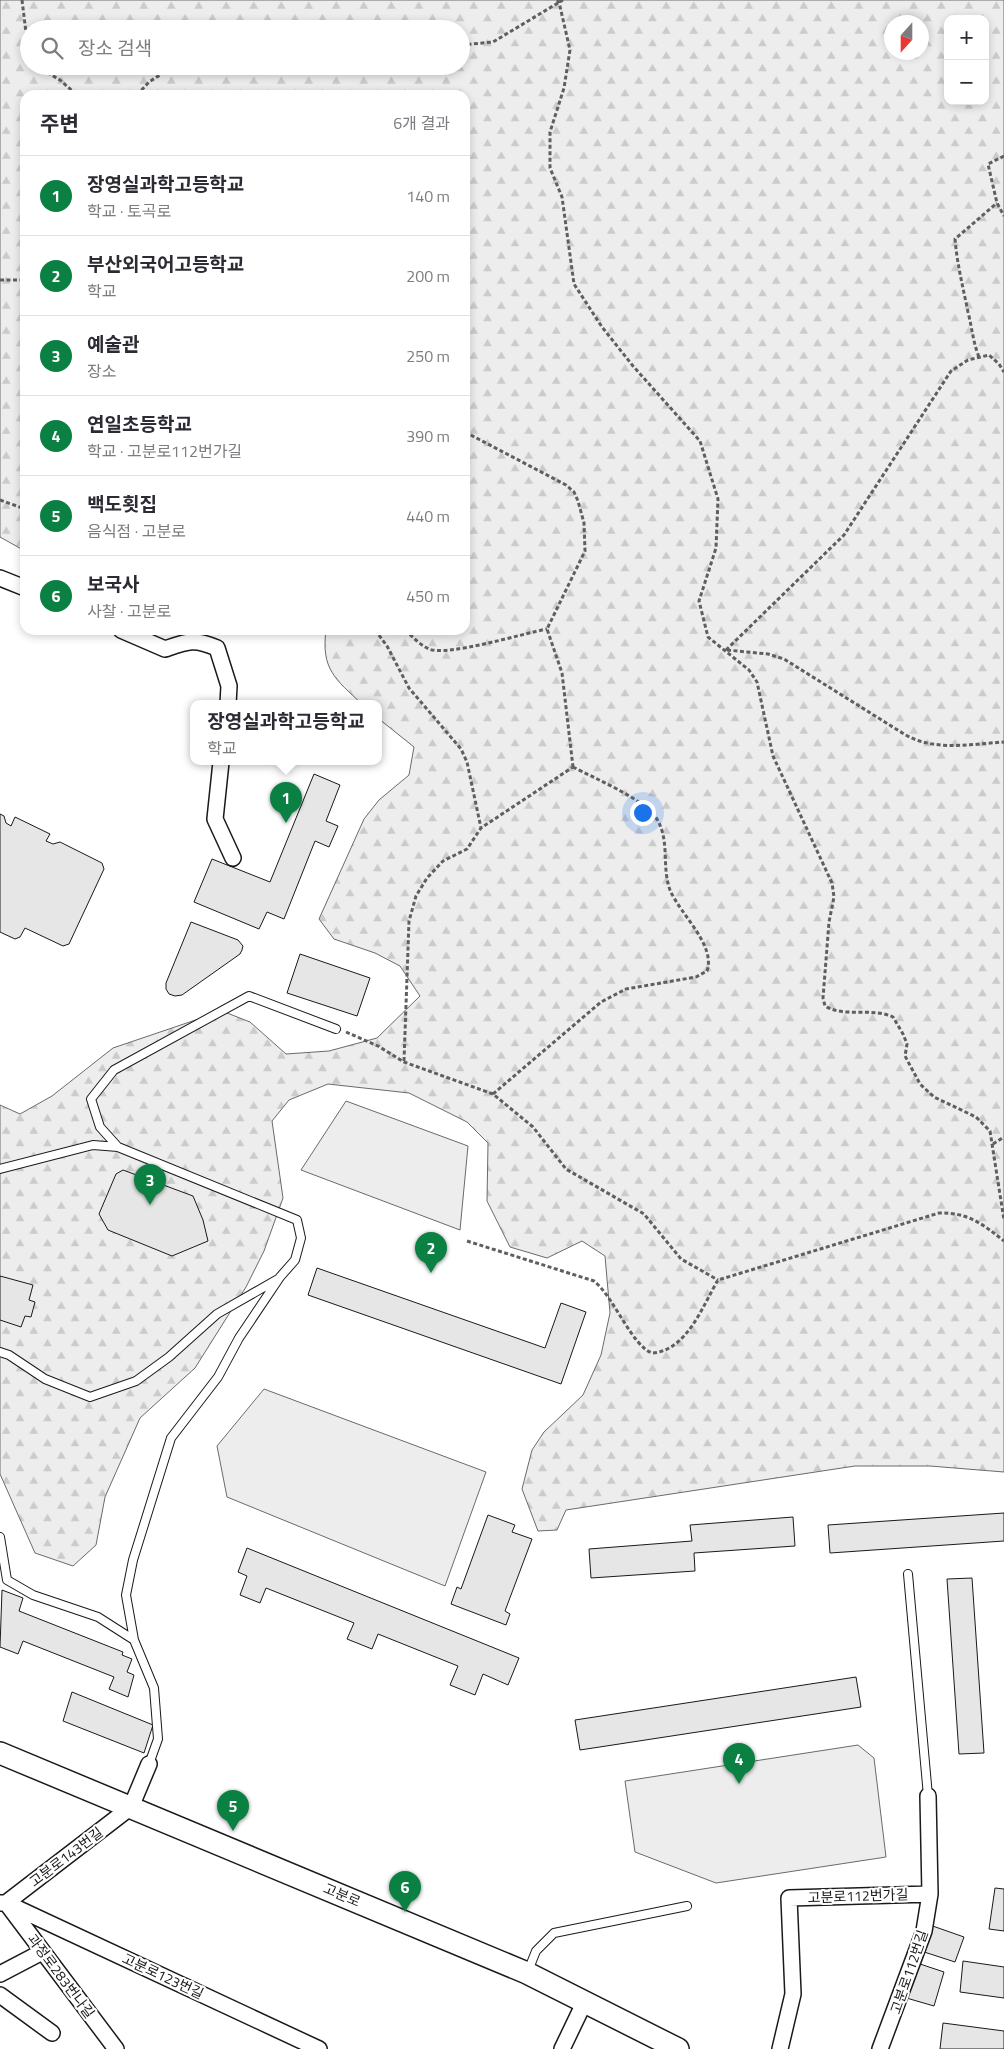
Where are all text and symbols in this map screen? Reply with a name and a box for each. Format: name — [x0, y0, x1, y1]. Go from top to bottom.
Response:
north arrow — [884, 15, 929, 60]
map controls — [944, 15, 989, 105]
button: + — [944, 15, 989, 60]
search box — [20, 20, 470, 75]
text: 장소 검색 — [78, 33, 152, 62]
icon: search — [38, 34, 66, 62]
button: − — [944, 60, 989, 105]
text: 주변 — [40, 107, 79, 139]
text: 6개 결과 — [393, 111, 450, 135]
text: 장영실과학고등학교 — [87, 169, 244, 198]
text: 1 — [52, 184, 60, 208]
text: 140 m — [406, 184, 450, 208]
text: 학교 · 토곡로 — [87, 199, 171, 223]
text: 부산외국어고등학교 — [87, 249, 244, 278]
text: 2 — [52, 264, 60, 288]
text: 200 m — [406, 264, 450, 288]
text: 학교 — [87, 279, 116, 303]
text: 예술관 — [87, 329, 139, 358]
text: 3 — [52, 344, 60, 368]
text: 250 m — [406, 344, 450, 368]
text: 장소 — [87, 359, 116, 383]
text: 연일초등학교 — [87, 409, 192, 438]
text: 4 — [52, 424, 60, 448]
text: 390 m — [406, 424, 450, 448]
text: 학교 · 고분로112번가길 — [87, 439, 242, 463]
text: 백도횟집 — [87, 489, 157, 518]
text: 5 — [52, 504, 60, 528]
text: 440 m — [406, 504, 450, 528]
text: 음식점 · 고분로 — [87, 519, 186, 543]
text: 보국사 — [87, 569, 139, 598]
text: 6 — [52, 584, 60, 608]
text: 450 m — [406, 584, 450, 608]
text: 사찰 · 고분로 — [87, 599, 171, 623]
popup — [190, 700, 382, 765]
text: 장영실과학고등학교 — [207, 706, 365, 735]
text: 학교 — [207, 736, 237, 760]
pin: 1 — [270, 782, 302, 823]
your location — [630, 800, 656, 826]
pin: 3 — [134, 1164, 166, 1205]
pin: 2 — [415, 1232, 447, 1273]
pin: 4 — [723, 1743, 755, 1784]
pin: 5 — [217, 1790, 249, 1831]
street label: 고분로143번길 — [24, 1822, 107, 1891]
pin: 6 — [389, 1871, 421, 1912]
street label: 고분로 — [320, 1877, 364, 1912]
street label: 고분로112번가길 — [807, 1883, 909, 1908]
street label: 고분로112번길 — [884, 1927, 933, 2017]
street label: 과정로283번나길 — [23, 1929, 100, 2022]
street label: 고분로123번길 — [119, 1947, 207, 2004]

